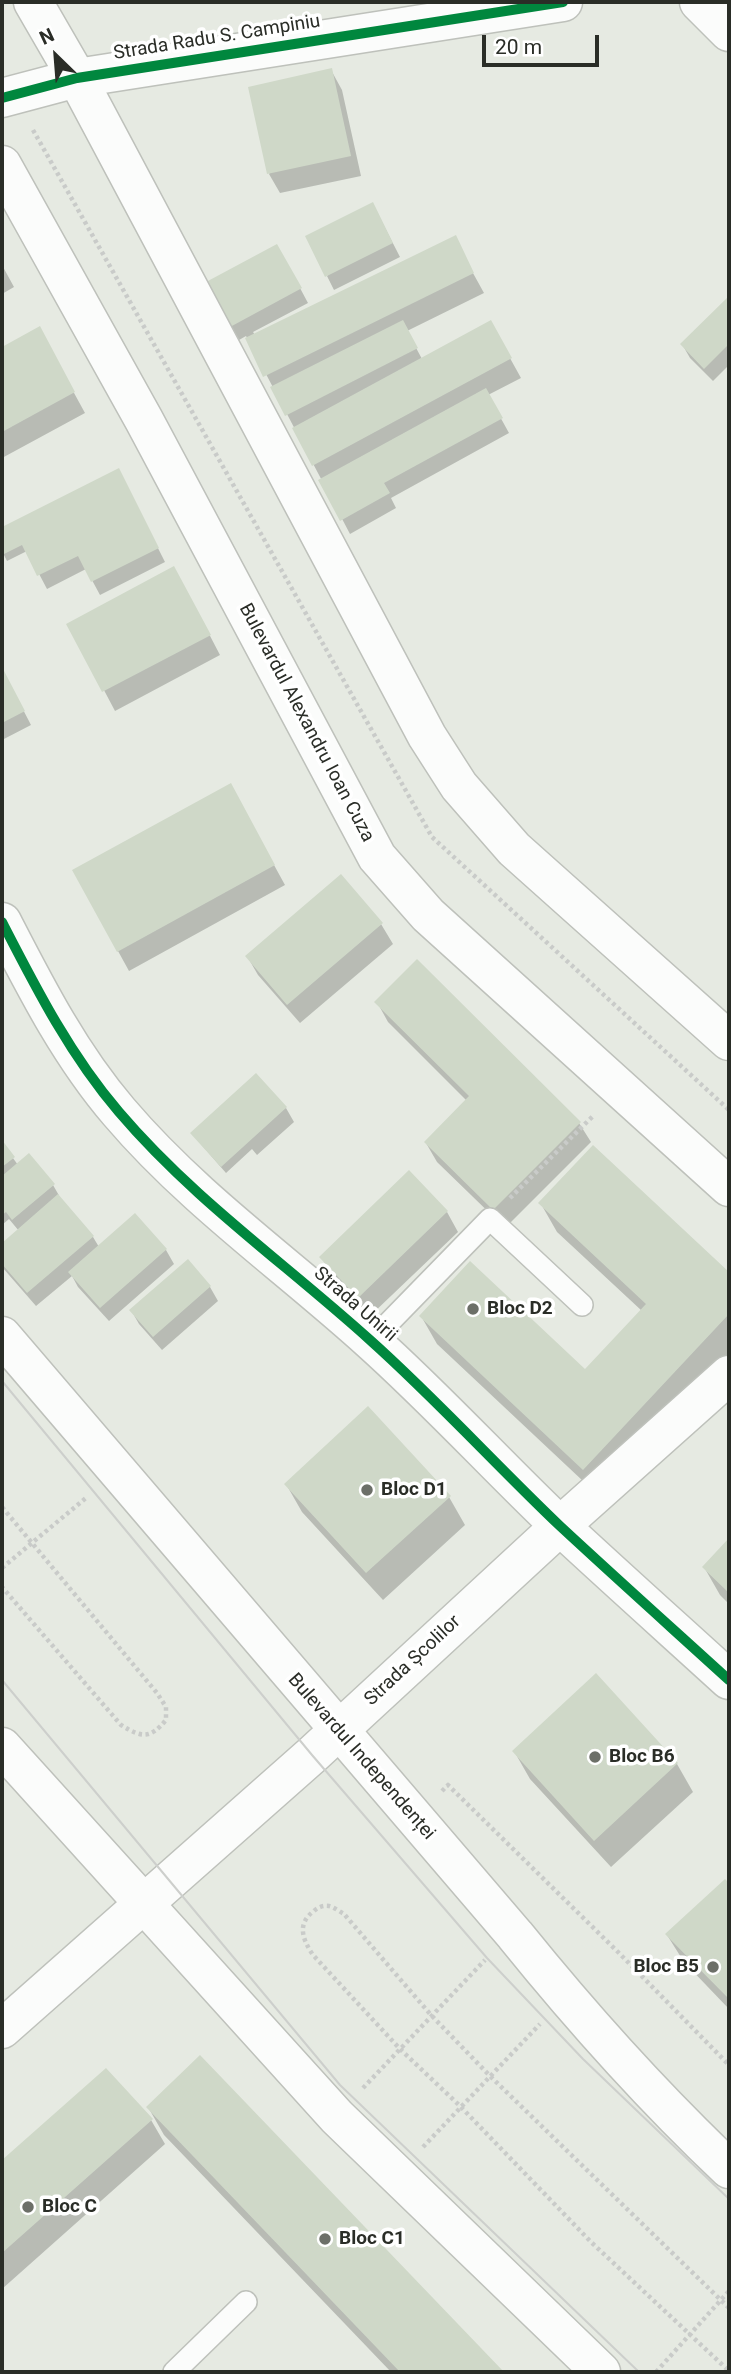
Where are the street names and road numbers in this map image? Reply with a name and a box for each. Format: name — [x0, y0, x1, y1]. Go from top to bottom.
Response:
street label: Strada Radu S. Campiniu — [112, 10, 322, 66]
street label: Bulevardul Alexandru Ioan Cuza — [233, 600, 379, 846]
street label: Strada Unirii — [309, 1263, 401, 1347]
street label: Strada Școlilor — [360, 1611, 466, 1711]
street label: Bulevardul Independenței — [283, 1669, 439, 1845]

